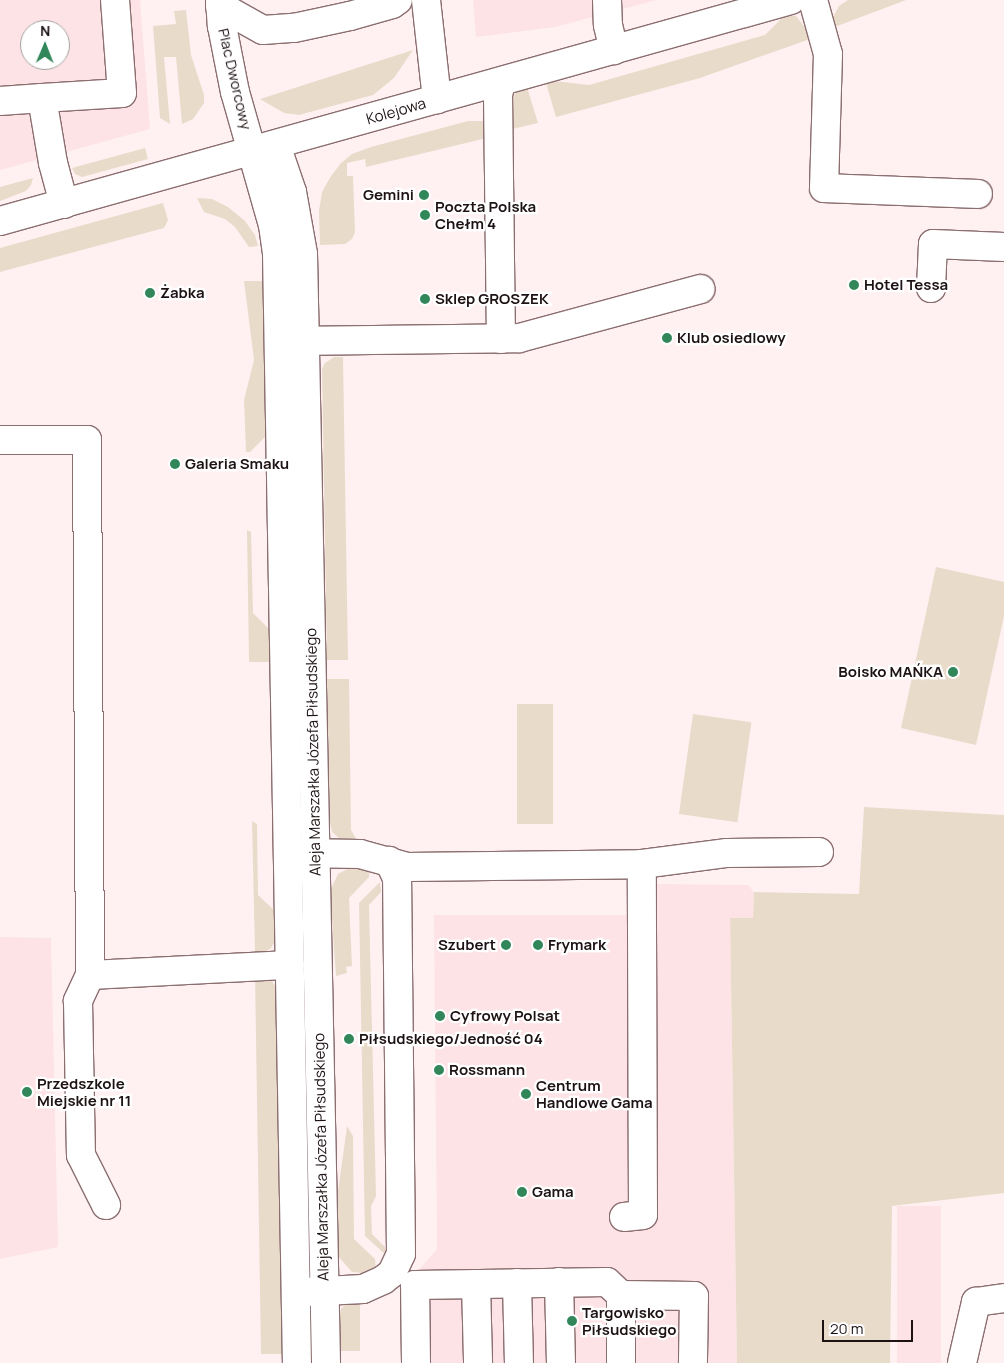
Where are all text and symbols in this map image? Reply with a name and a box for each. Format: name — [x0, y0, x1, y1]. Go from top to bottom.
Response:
north arrow — [20, 20, 70, 70]
text: N — [40, 21, 50, 40]
street label: Plac Dworcowy — [215, 26, 255, 132]
street label: Kolejowa — [364, 94, 428, 128]
place label: Gemini — [363, 186, 414, 204]
marker: Gemini — [418, 189, 430, 201]
place label: Poczta Polska Chełm 4 — [435, 197, 536, 232]
marker: Poczta Polska Chełm 4 — [419, 209, 431, 221]
place label: Hotel Tessa — [864, 276, 948, 294]
marker: Hotel Tessa — [848, 279, 860, 291]
place label: Żabka — [160, 284, 205, 302]
marker: Żabka — [144, 287, 156, 299]
place label: Sklep GROSZEK — [435, 290, 549, 308]
marker: Sklep GROSZEK — [419, 293, 431, 305]
place label: Klub osiedlowy — [677, 329, 786, 347]
marker: Klub osiedlowy — [661, 332, 673, 344]
place label: Galeria Smaku — [185, 455, 289, 473]
marker: Galeria Smaku — [169, 458, 181, 470]
street label: Aleja Marszałka Józefa Piłsudskiego — [302, 628, 324, 876]
place label: Boisko MAŃKA — [838, 663, 943, 681]
marker: Boisko MAŃKA — [947, 666, 959, 678]
place label: Szubert — [438, 936, 496, 954]
place label: Frymark — [548, 936, 606, 954]
marker: Szubert — [500, 939, 512, 951]
marker: Frymark — [532, 939, 544, 951]
place label: Cyfrowy Polsat — [450, 1007, 560, 1025]
marker: Cyfrowy Polsat — [434, 1010, 446, 1022]
place label: Piłsudskiego/Jedność 04 — [359, 1030, 543, 1048]
street label: Aleja Marszałka Józefa Piłsudskiego — [310, 1033, 332, 1281]
marker: Piłsudskiego/Jedność 04 — [343, 1033, 355, 1045]
place label: Rossmann — [449, 1061, 525, 1079]
marker: Rossmann — [433, 1064, 445, 1076]
place label: Przedszkole Miejskie nr 11 — [37, 1074, 131, 1109]
place label: Centrum Handlowe Gama — [536, 1076, 653, 1111]
marker: Przedszkole Miejskie nr 11 — [21, 1086, 33, 1098]
marker: Centrum Handlowe Gama — [520, 1088, 532, 1100]
place label: Gama — [532, 1183, 574, 1201]
marker: Gama — [516, 1186, 528, 1198]
place label: Targowisko Piłsudskiego — [582, 1303, 676, 1338]
scale bar — [824, 1310, 915, 1342]
marker: Targowisko Piłsudskiego — [566, 1315, 578, 1327]
text: 20 m — [830, 1318, 863, 1339]

